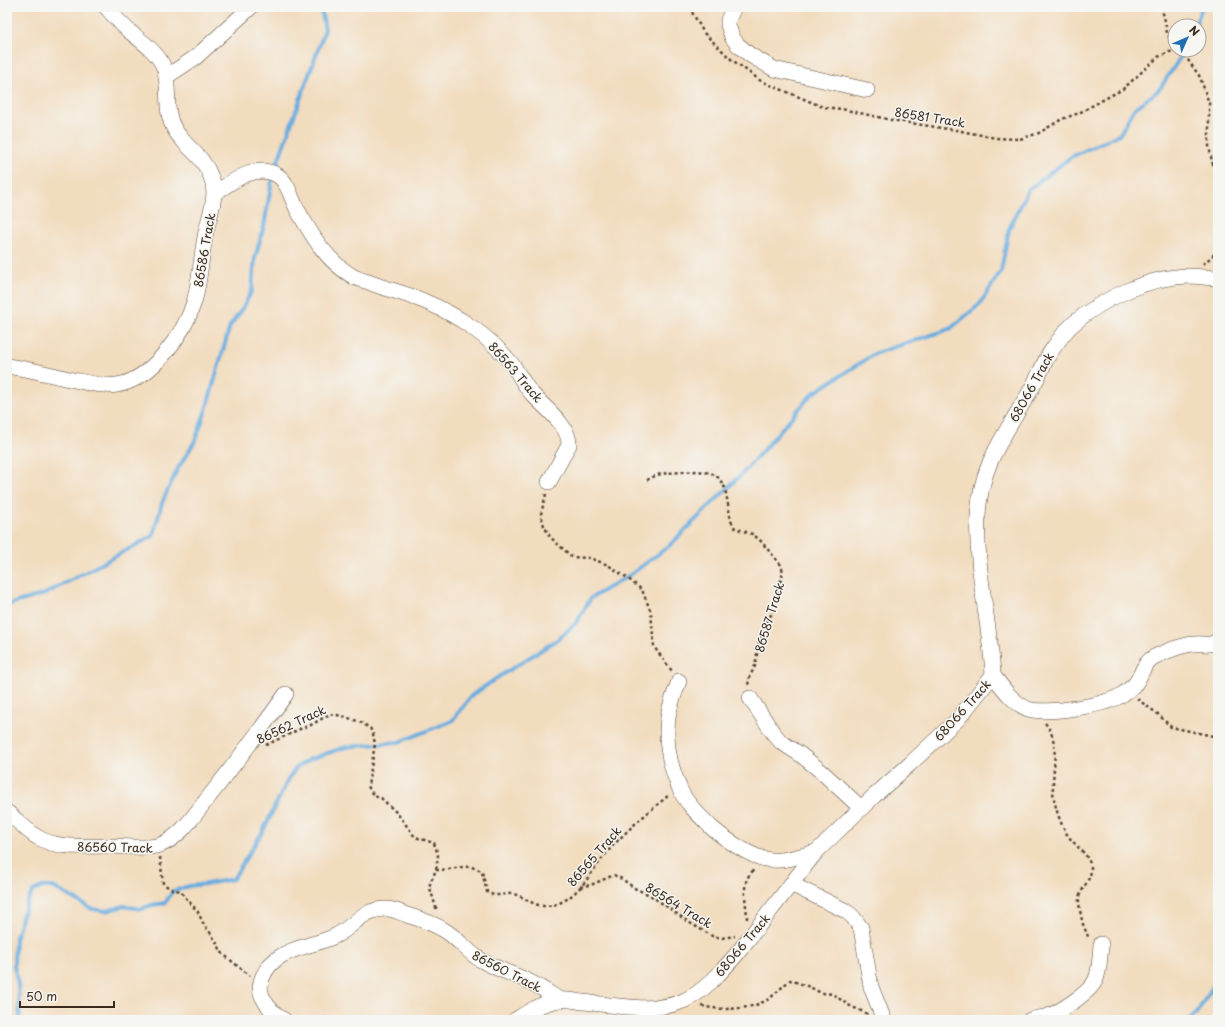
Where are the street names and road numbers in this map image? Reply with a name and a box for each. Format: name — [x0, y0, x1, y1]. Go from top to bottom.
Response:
street label: 86581 Track — [893, 103, 967, 131]
street label: 86586 Track — [189, 211, 219, 289]
street label: 86563 Track — [485, 338, 547, 406]
street label: 68066 Track — [1004, 349, 1058, 425]
street label: 86587 Track — [750, 580, 788, 654]
street label: 68066 Track — [930, 675, 995, 745]
street label: 86562 Track — [253, 700, 329, 748]
street label: 86565 Track — [563, 822, 625, 890]
street label: 86560 Track — [77, 837, 153, 857]
street label: 86564 Track — [642, 878, 716, 932]
street label: 68066 Track — [710, 909, 774, 980]
street label: 86560 Track — [469, 946, 545, 996]

